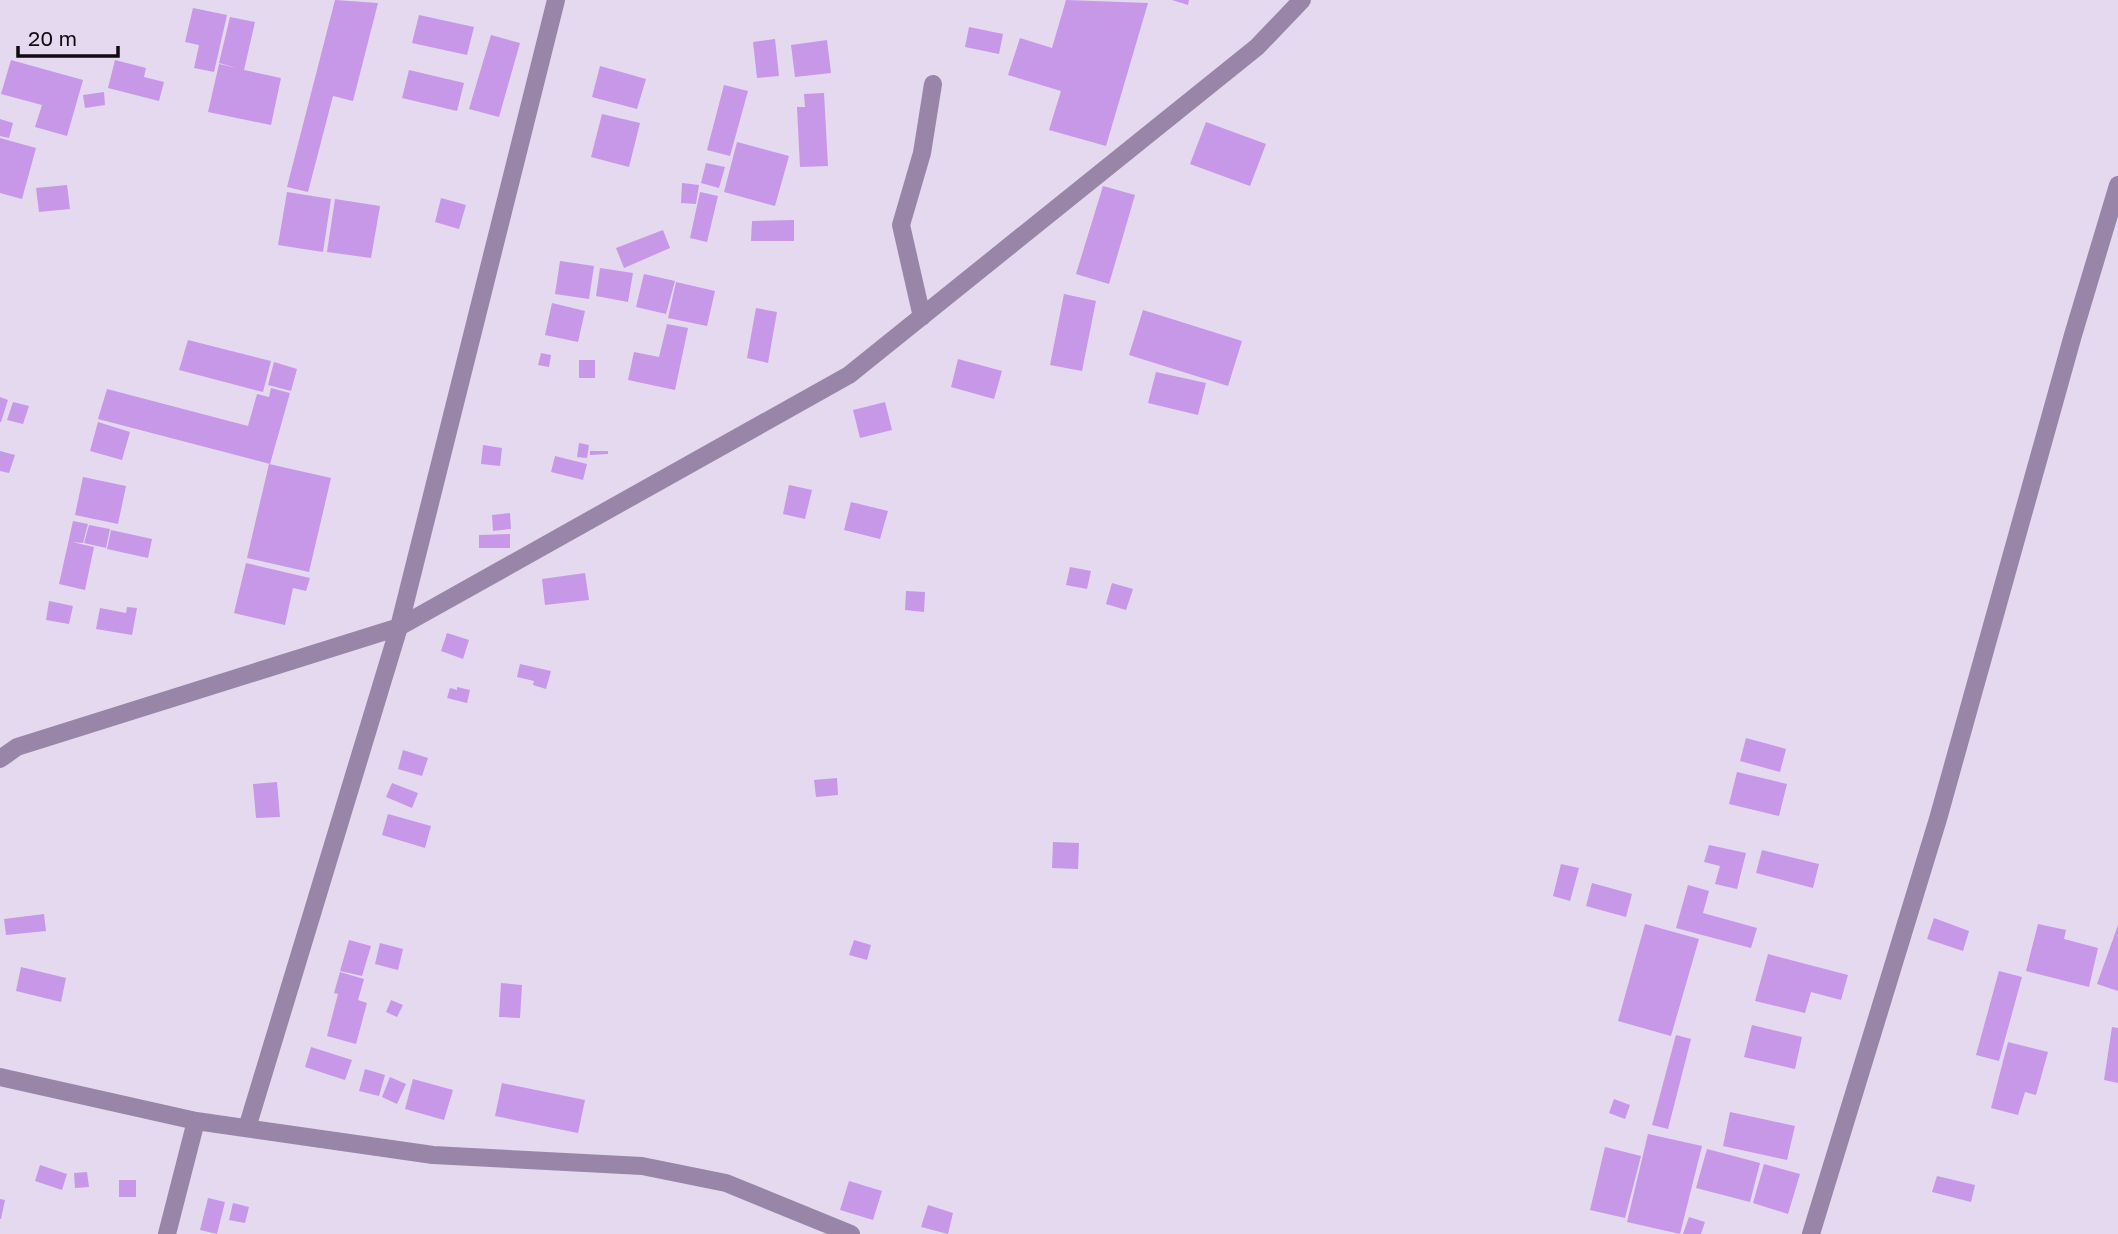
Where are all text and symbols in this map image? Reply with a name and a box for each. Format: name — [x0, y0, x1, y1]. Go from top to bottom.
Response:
scale bar — [18, 14, 117, 58]
text: 20 m — [28, 25, 77, 51]

